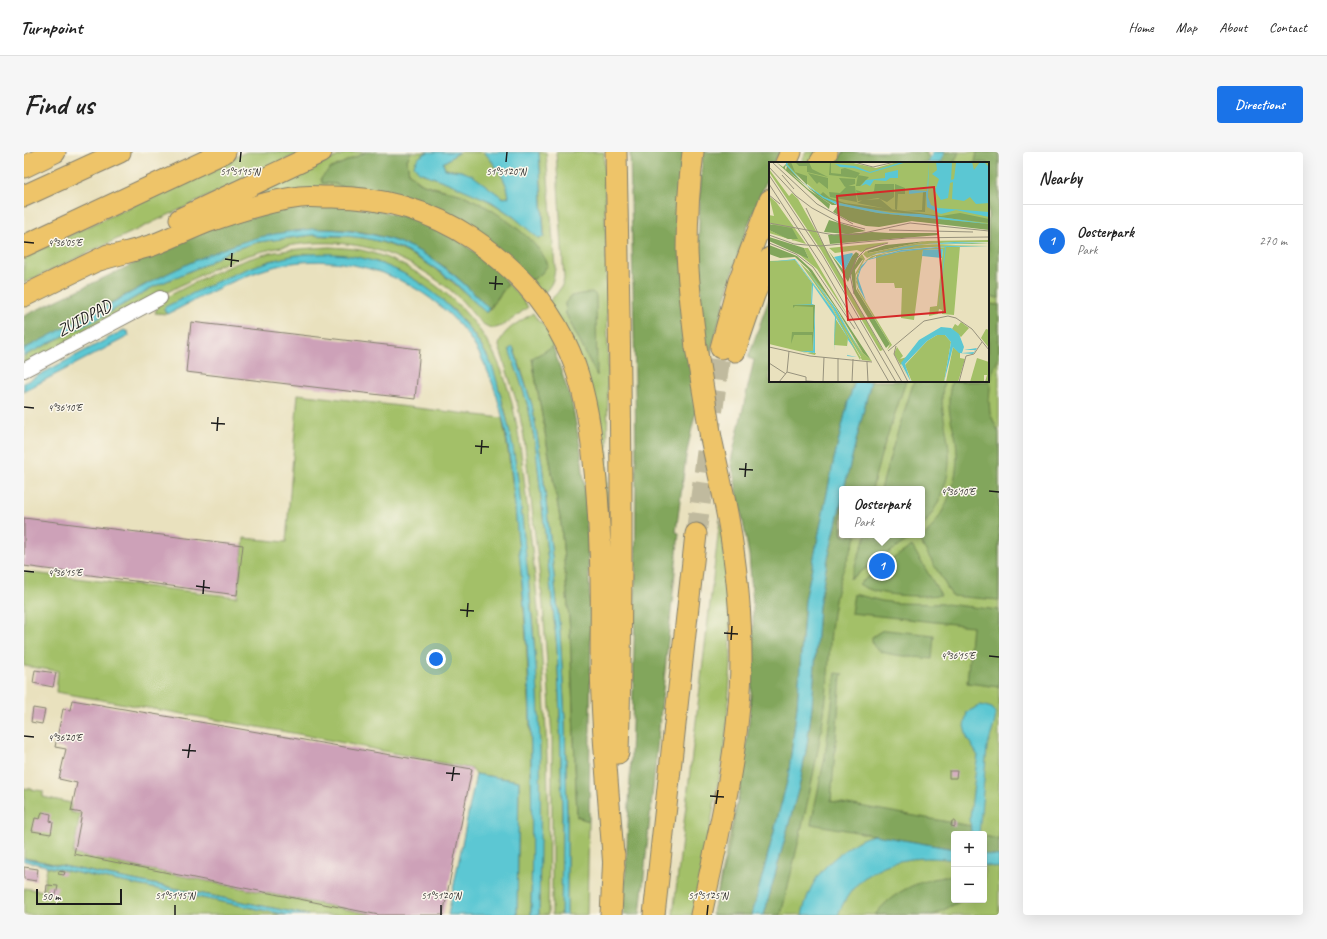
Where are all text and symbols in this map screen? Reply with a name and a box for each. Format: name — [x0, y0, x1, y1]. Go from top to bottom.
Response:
text: Turnpoint — [20, 16, 82, 40]
text: Home — [1128, 19, 1154, 36]
text: Map — [1176, 19, 1197, 36]
text: About — [1219, 19, 1247, 36]
text: Contact — [1269, 19, 1307, 36]
button: Directions — [1217, 86, 1303, 123]
text: Find us — [24, 87, 94, 122]
inset map — [769, 162, 989, 382]
text: 51°51'15"N — [220, 165, 262, 178]
text: 51°51'20"N — [486, 165, 528, 178]
text: Nearby — [1039, 168, 1082, 189]
text: Oosterpark — [1077, 223, 1134, 242]
text: 1 — [1049, 233, 1055, 249]
text: 270 m — [1259, 233, 1287, 249]
text: 4°36'05"E — [48, 236, 84, 249]
text: Park — [1077, 242, 1098, 258]
street label: ZUIDPAD — [53, 294, 117, 341]
text: 4°36'10"E — [48, 401, 84, 414]
text: 4°36'10"E — [941, 485, 977, 498]
popup — [839, 486, 925, 538]
text: Oosterpark — [854, 495, 910, 514]
text: Park — [854, 514, 874, 530]
pin: 1 — [869, 551, 895, 581]
text: 4°36'15"E — [48, 566, 84, 579]
your location — [426, 649, 446, 669]
text: 4°36'15"E — [941, 649, 977, 662]
text: 4°36'20"E — [48, 731, 84, 744]
map controls — [951, 831, 987, 903]
button: + — [951, 831, 987, 867]
button: − — [951, 867, 987, 903]
scale bar — [36, 887, 122, 906]
text: 50 m — [42, 889, 61, 903]
text: 51°51'15"N — [155, 889, 197, 902]
text: 51°51'20"N — [421, 889, 463, 902]
text: 51°51'25"N — [688, 889, 730, 902]

